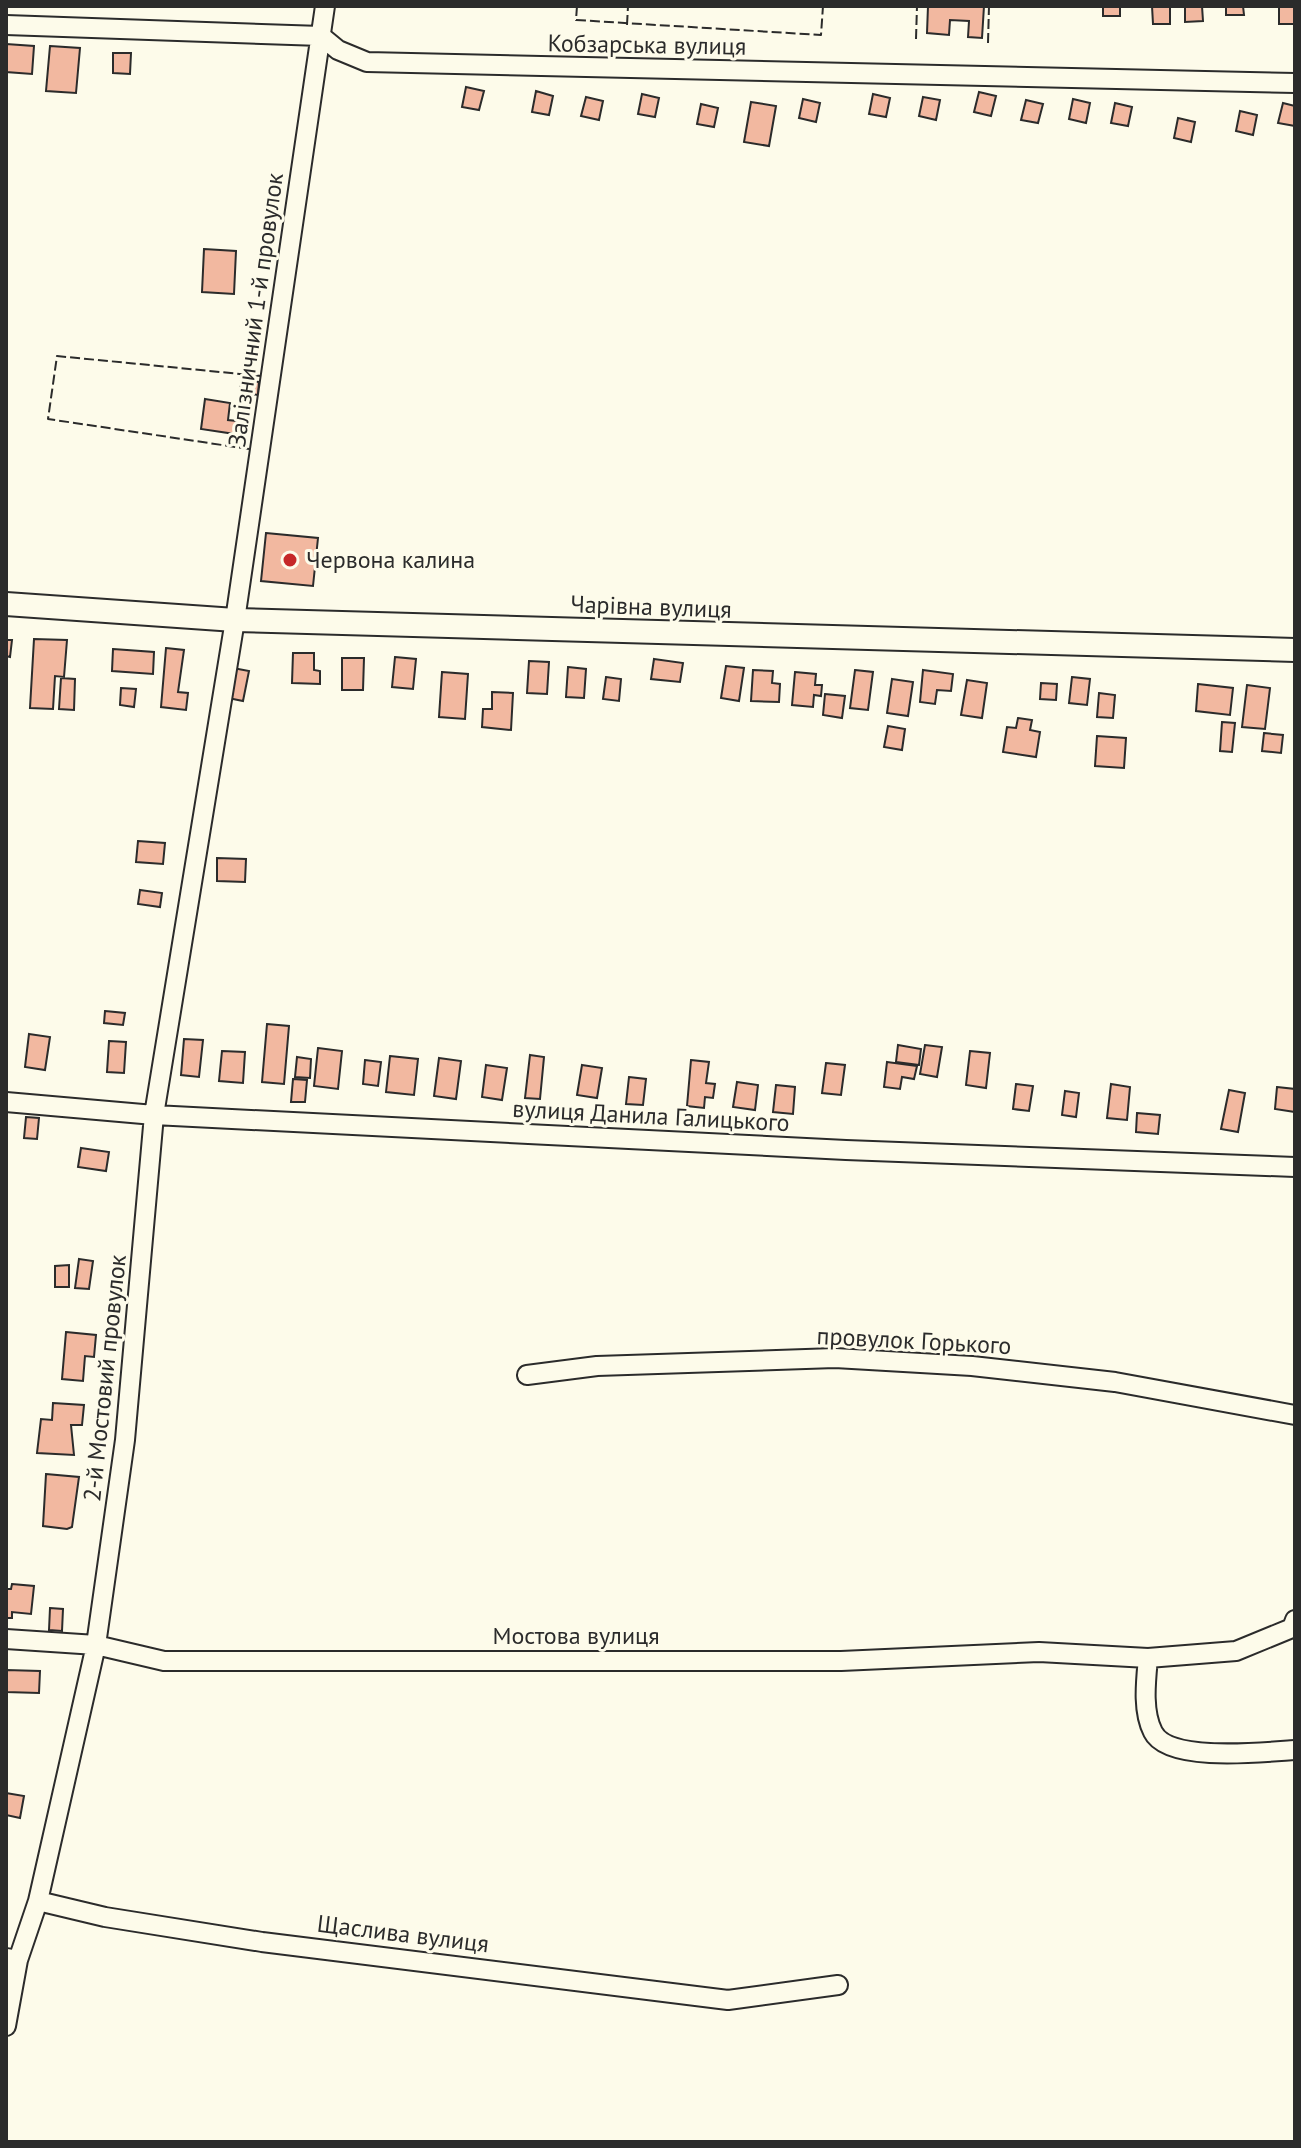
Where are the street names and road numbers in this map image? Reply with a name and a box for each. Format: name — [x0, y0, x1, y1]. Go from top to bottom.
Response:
street label: Кобзарська вулиця — [547, 27, 747, 62]
street label: Залізничний 1-й провулок — [221, 170, 290, 449]
street label: Чарівна вулиця — [570, 588, 732, 625]
street label: вулиця Данила Галицького — [512, 1093, 790, 1138]
street label: 2-й Мостовий провулок — [76, 1252, 133, 1503]
street label: провулок Горького — [816, 1320, 1012, 1361]
street label: Мостова вулиця — [492, 1620, 660, 1651]
street label: Щаслива вулиця — [315, 1908, 491, 1959]

